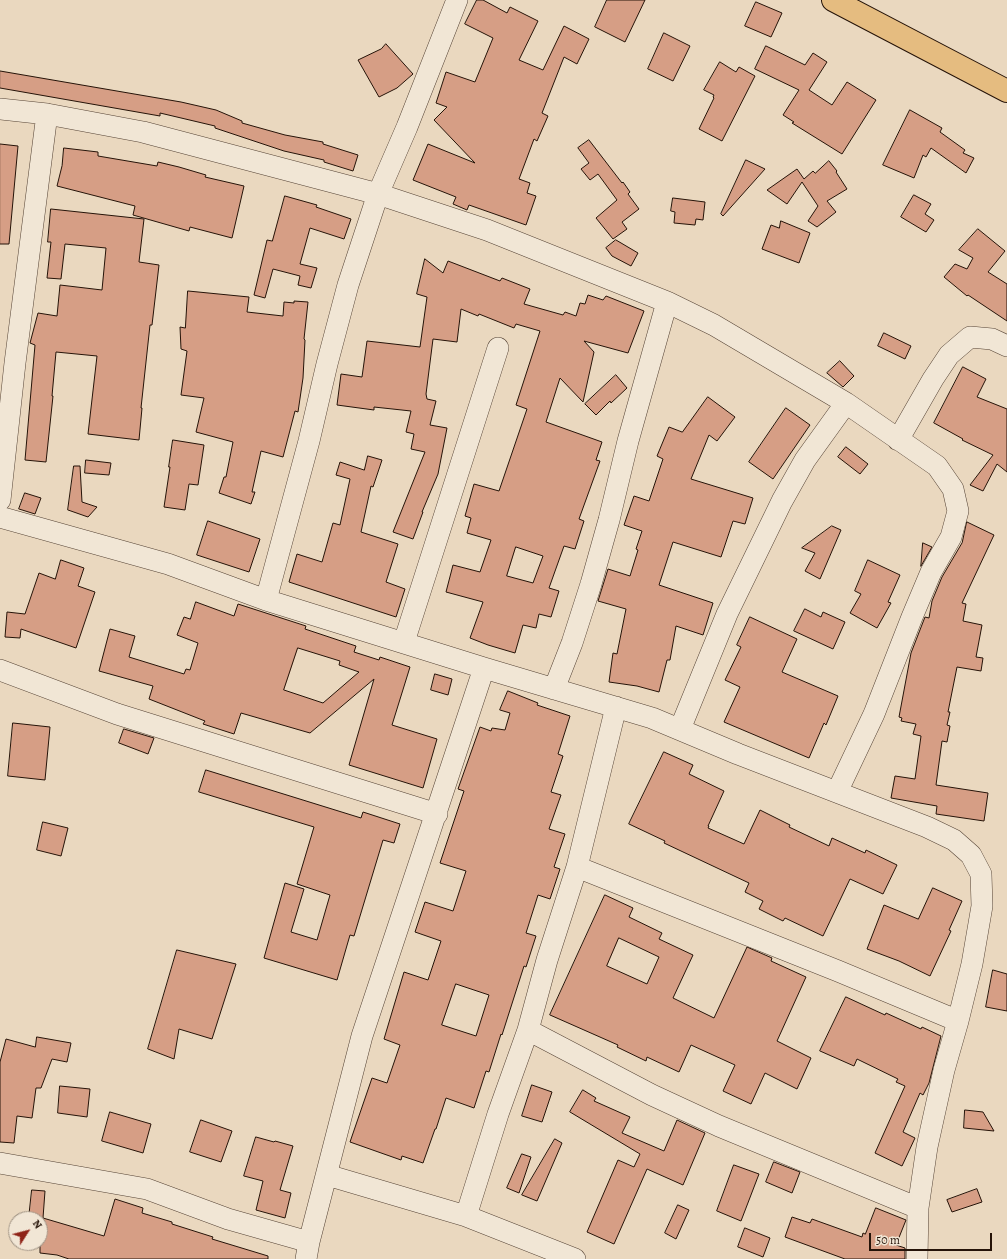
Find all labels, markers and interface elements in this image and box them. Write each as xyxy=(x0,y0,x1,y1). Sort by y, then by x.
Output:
north arrow xyxy=(8,1211,48,1251)
text: N xyxy=(29,1217,46,1232)
scale bar xyxy=(871,1225,994,1251)
text: 50 m xyxy=(876,1232,900,1248)

